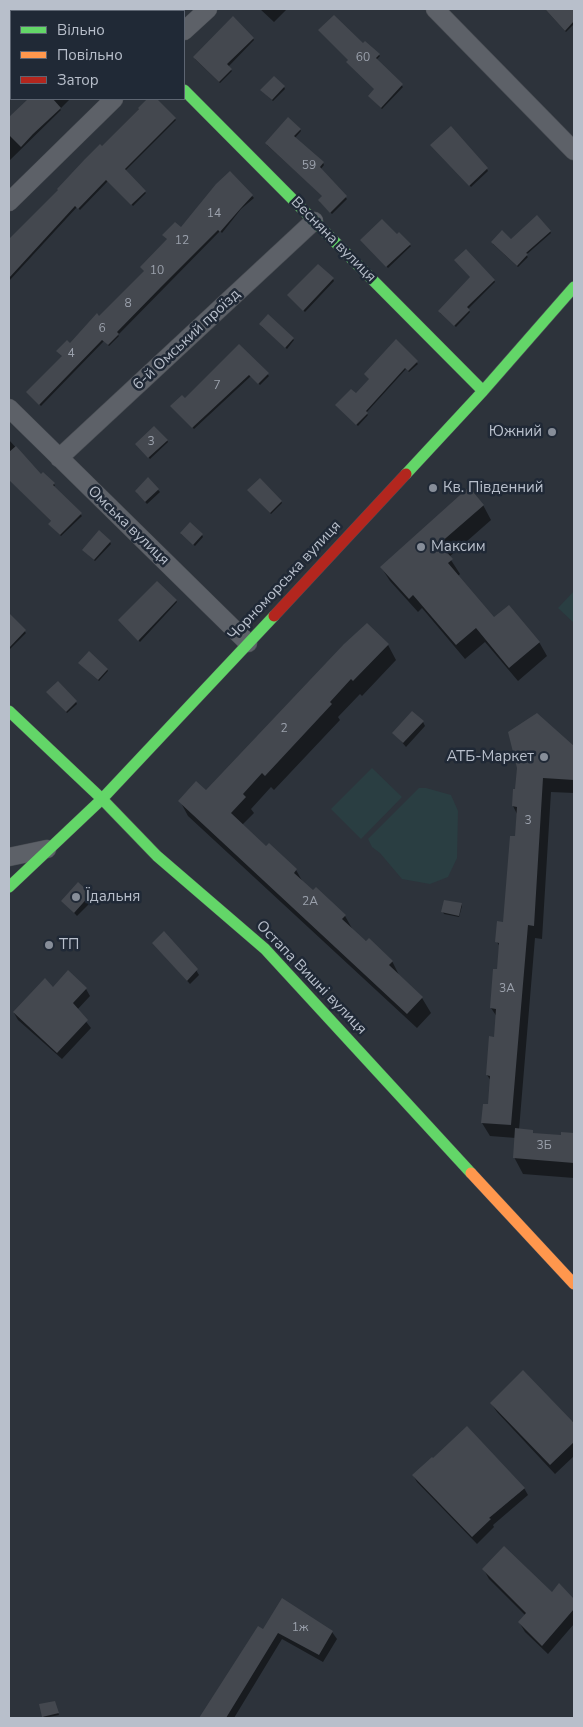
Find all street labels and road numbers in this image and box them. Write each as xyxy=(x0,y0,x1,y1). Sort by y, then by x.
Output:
street label: Весняна вулиця xyxy=(287,194,379,286)
street label: 6-й Омський проїзд xyxy=(130,286,244,394)
street label: Омська вулиця xyxy=(83,483,173,569)
street label: Чорноморська вулиця xyxy=(225,517,345,645)
street label: Остапа Вишні вулиця xyxy=(252,917,370,1039)

